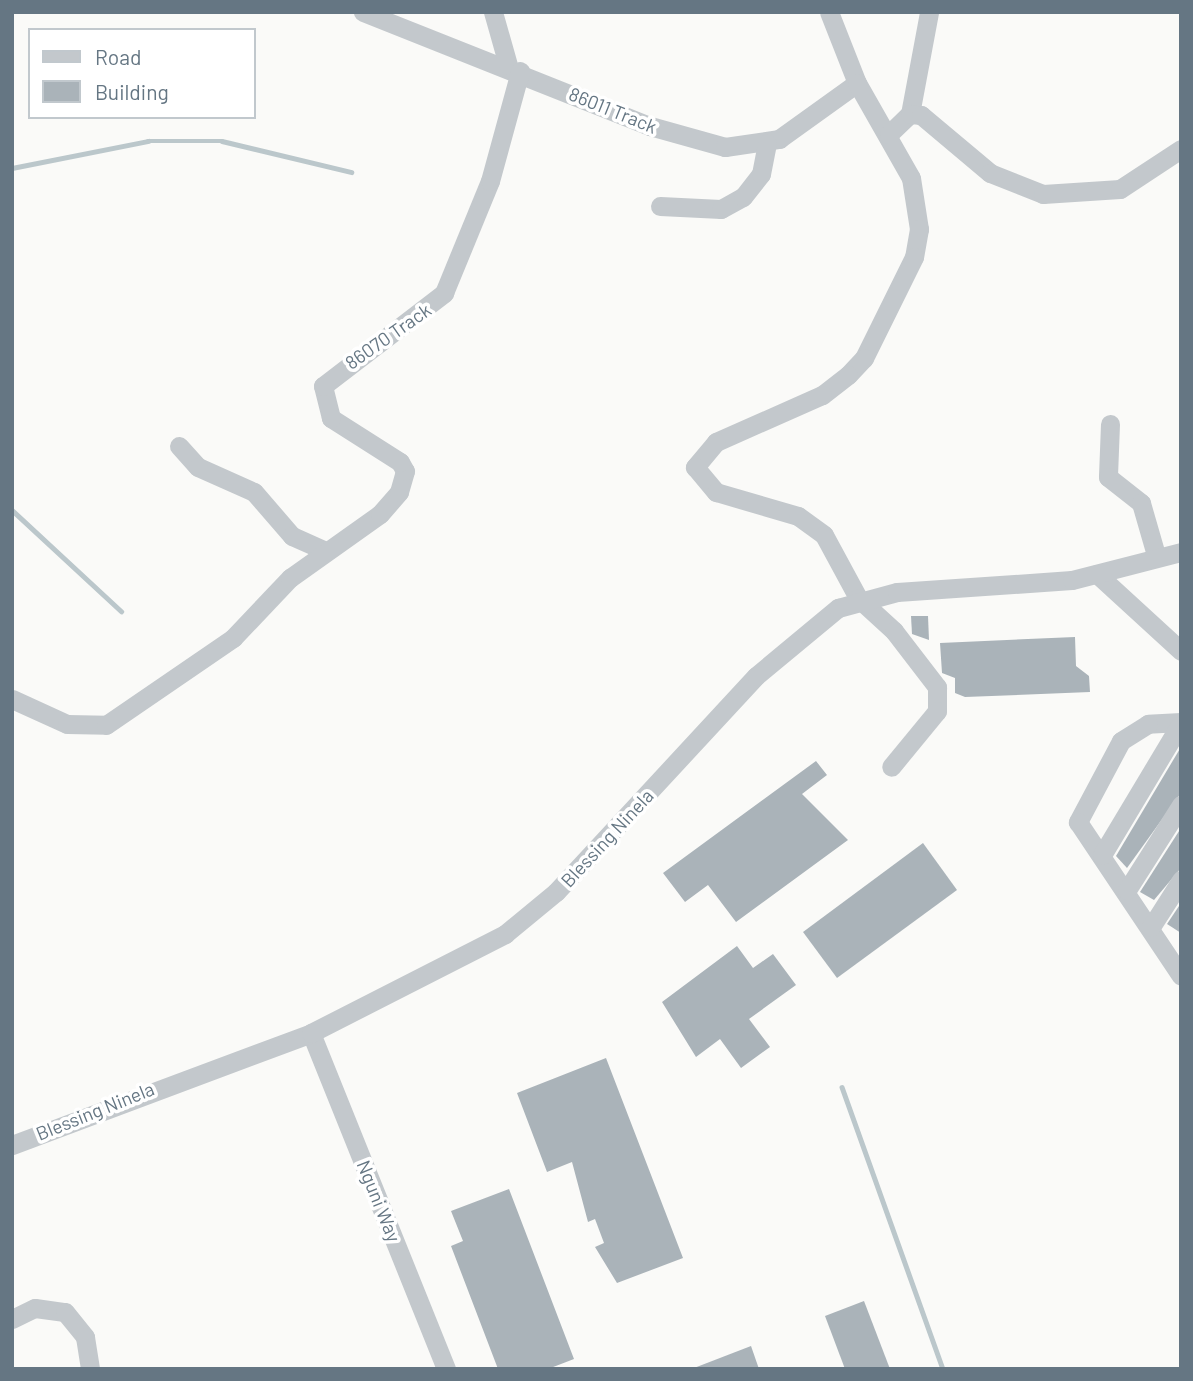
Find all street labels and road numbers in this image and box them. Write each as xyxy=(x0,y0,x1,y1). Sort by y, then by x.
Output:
street label: 86011 Track xyxy=(566,82,660,138)
street label: 86070 Track xyxy=(341,298,435,374)
street label: Blessing Ninela xyxy=(556,784,658,892)
street label: Blessing Ninela xyxy=(33,1077,157,1145)
street label: Nguni Way xyxy=(352,1157,406,1245)

